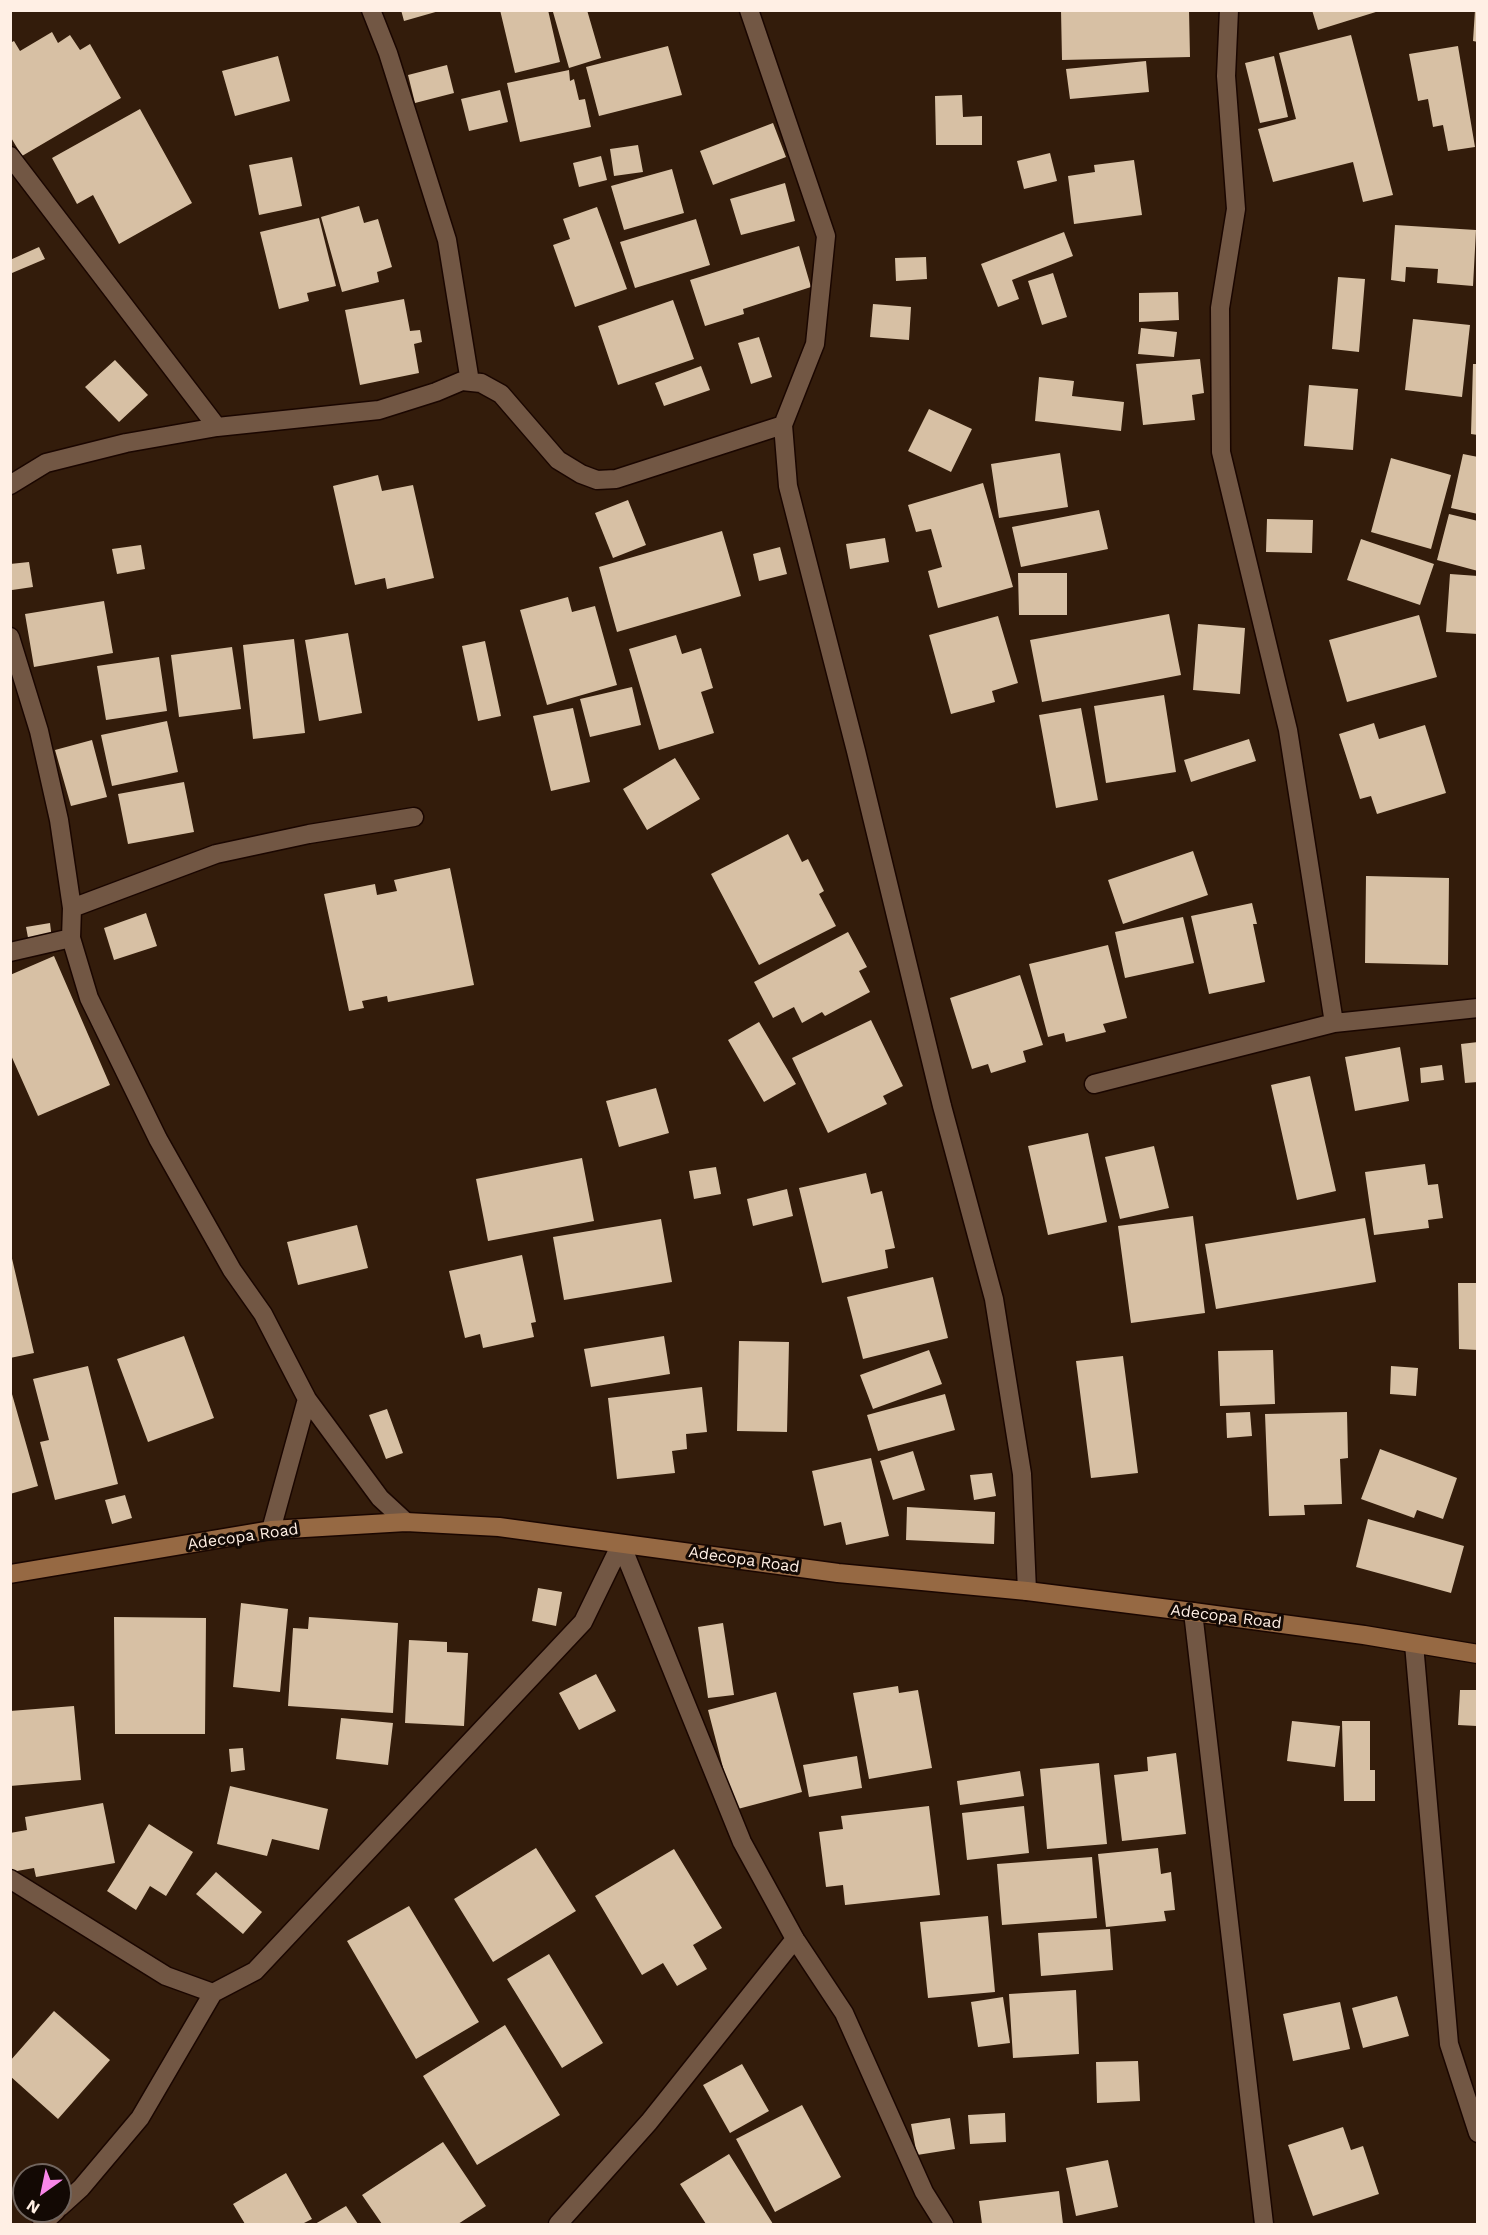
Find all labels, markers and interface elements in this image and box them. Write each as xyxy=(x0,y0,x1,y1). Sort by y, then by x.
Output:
street label: Adecopa Road xyxy=(186,1520,300,1554)
street label: Adecopa Road xyxy=(687,1543,801,1577)
street label: Adecopa Road xyxy=(1169,1601,1283,1633)
north arrow xyxy=(12,2163,72,2223)
text: N xyxy=(23,2196,43,2218)

